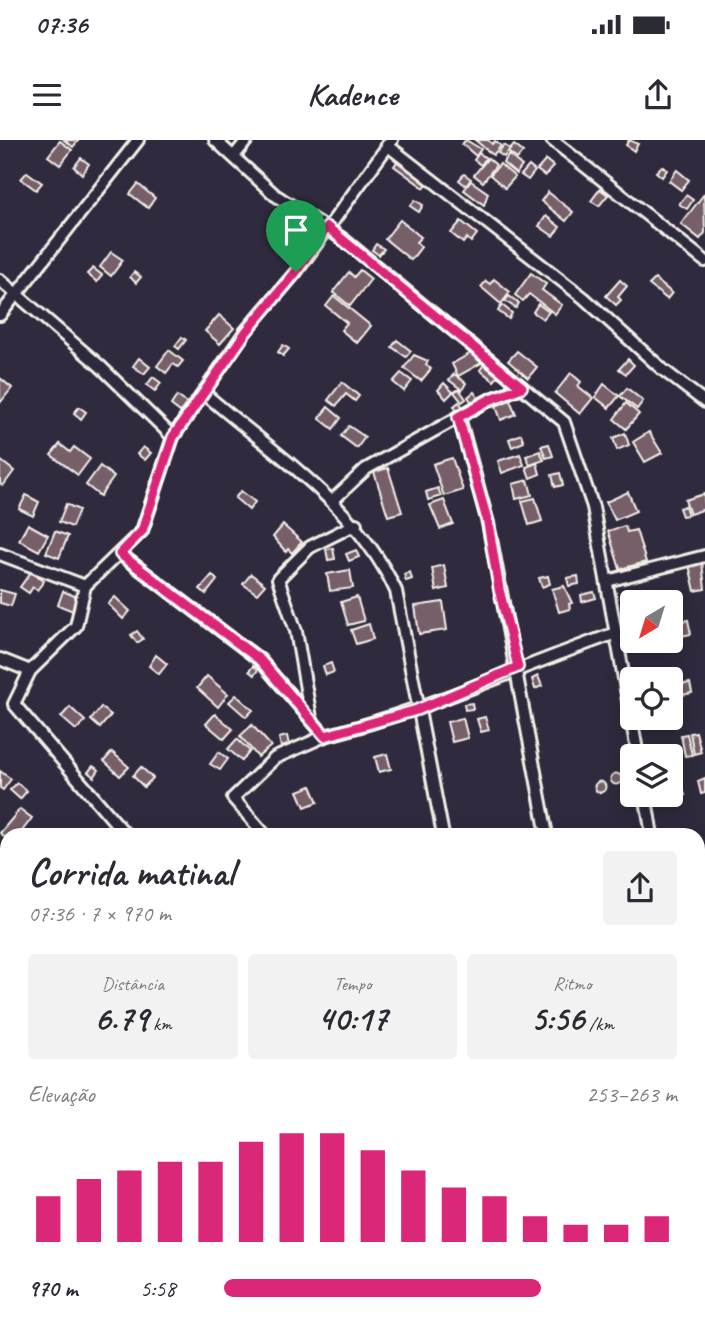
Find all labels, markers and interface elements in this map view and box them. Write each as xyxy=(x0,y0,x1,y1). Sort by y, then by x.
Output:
text: 07:36 xyxy=(35,8,87,41)
text: Kadence xyxy=(307,74,398,115)
icon: menu xyxy=(28,76,66,114)
icon: share xyxy=(639,76,677,114)
pin xyxy=(266,200,326,272)
icon: arrive xyxy=(277,211,315,249)
north arrow xyxy=(620,590,682,653)
map controls xyxy=(620,590,683,807)
button: locate xyxy=(620,667,683,730)
button: layers xyxy=(620,744,683,807)
text: Corrida matinal xyxy=(28,849,234,896)
button: share xyxy=(603,851,677,925)
text: 07:36 · 7 × 970 m xyxy=(28,899,171,928)
text: Distância xyxy=(102,972,164,996)
text: Tempo xyxy=(334,972,371,996)
text: Ritmo xyxy=(553,972,591,996)
text: 6.79 xyxy=(94,996,148,1041)
text: 40:17 xyxy=(318,996,387,1041)
text: 5:56 xyxy=(531,996,584,1041)
text: km xyxy=(148,1012,172,1036)
text: /km xyxy=(584,1012,614,1036)
text: Elevação xyxy=(28,1080,95,1109)
text: 253–263 m xyxy=(586,1080,677,1109)
text: 970 m xyxy=(28,1274,77,1303)
text: 5:58 xyxy=(140,1274,176,1303)

